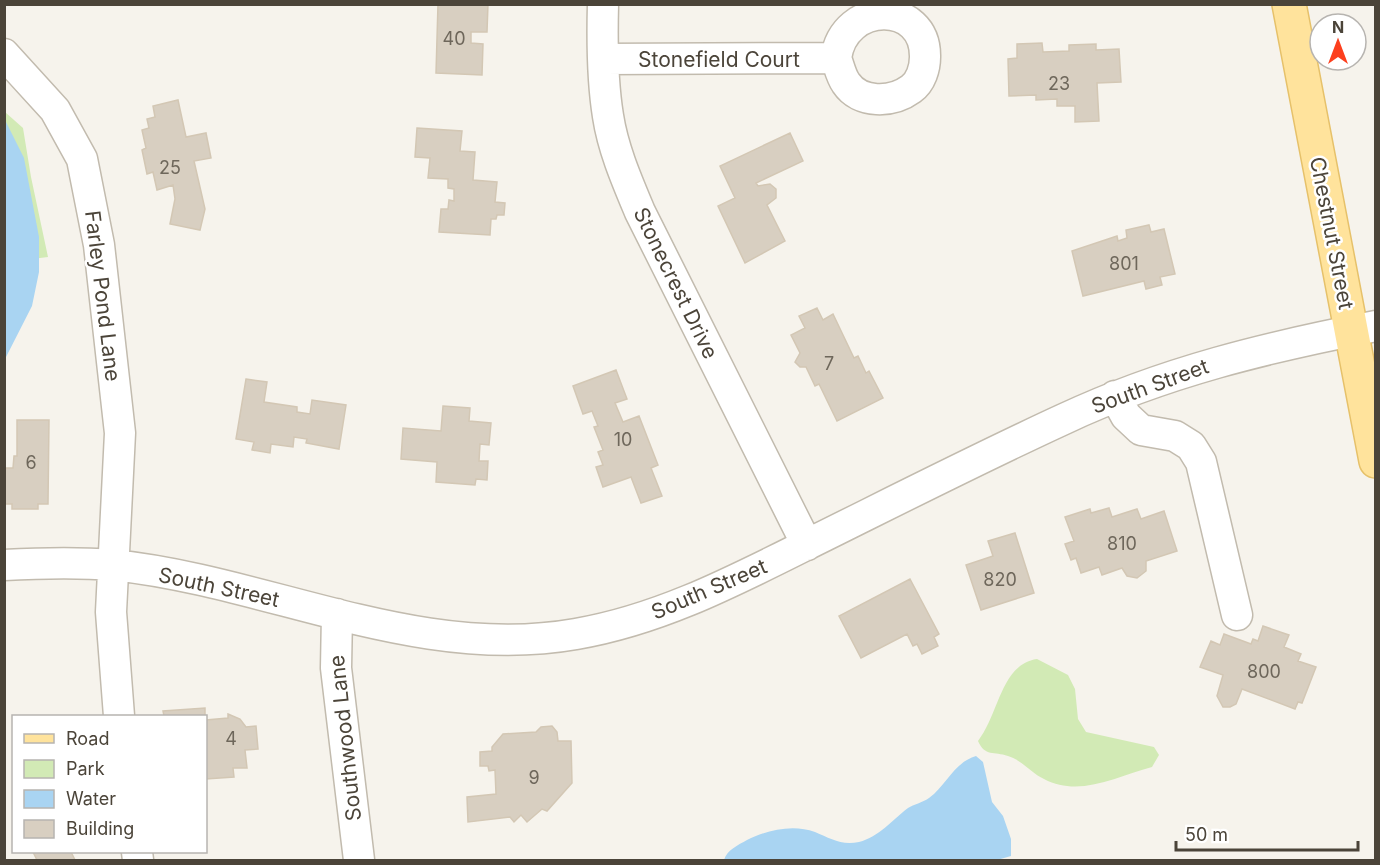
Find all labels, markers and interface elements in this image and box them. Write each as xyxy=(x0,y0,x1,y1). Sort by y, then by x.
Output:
north arrow xyxy=(1308,12,1368,72)
text: N xyxy=(1332,17,1344,37)
house number: 40 xyxy=(443,28,465,49)
street label: Stonefield Court xyxy=(638,47,800,72)
house number: 23 xyxy=(1048,73,1070,94)
street label: Chestnut Street xyxy=(1305,155,1359,311)
house number: 25 xyxy=(159,157,181,178)
street label: Stonecrest Drive xyxy=(629,203,723,363)
street label: Farley Pond Lane xyxy=(80,209,126,383)
house number: 801 xyxy=(1109,253,1139,274)
house number: 7 xyxy=(824,353,834,374)
street label: South Street xyxy=(1088,353,1212,419)
house number: 10 xyxy=(614,429,632,450)
house number: 6 xyxy=(25,452,37,473)
house number: 810 xyxy=(1107,533,1137,554)
street label: South Street xyxy=(648,553,771,625)
street label: South Street xyxy=(156,562,282,612)
house number: 820 xyxy=(983,569,1017,590)
street label: Southwood Lane xyxy=(324,654,366,822)
house number: 800 xyxy=(1247,661,1281,682)
legend xyxy=(12,715,207,853)
text: Road xyxy=(66,728,109,749)
house number: 4 xyxy=(225,728,237,749)
text: Park xyxy=(66,758,105,779)
house number: 9 xyxy=(528,767,540,788)
text: Water xyxy=(66,788,116,809)
scale bar xyxy=(1176,814,1358,852)
text: Building xyxy=(66,818,134,839)
text: 50 m xyxy=(1185,824,1228,845)

